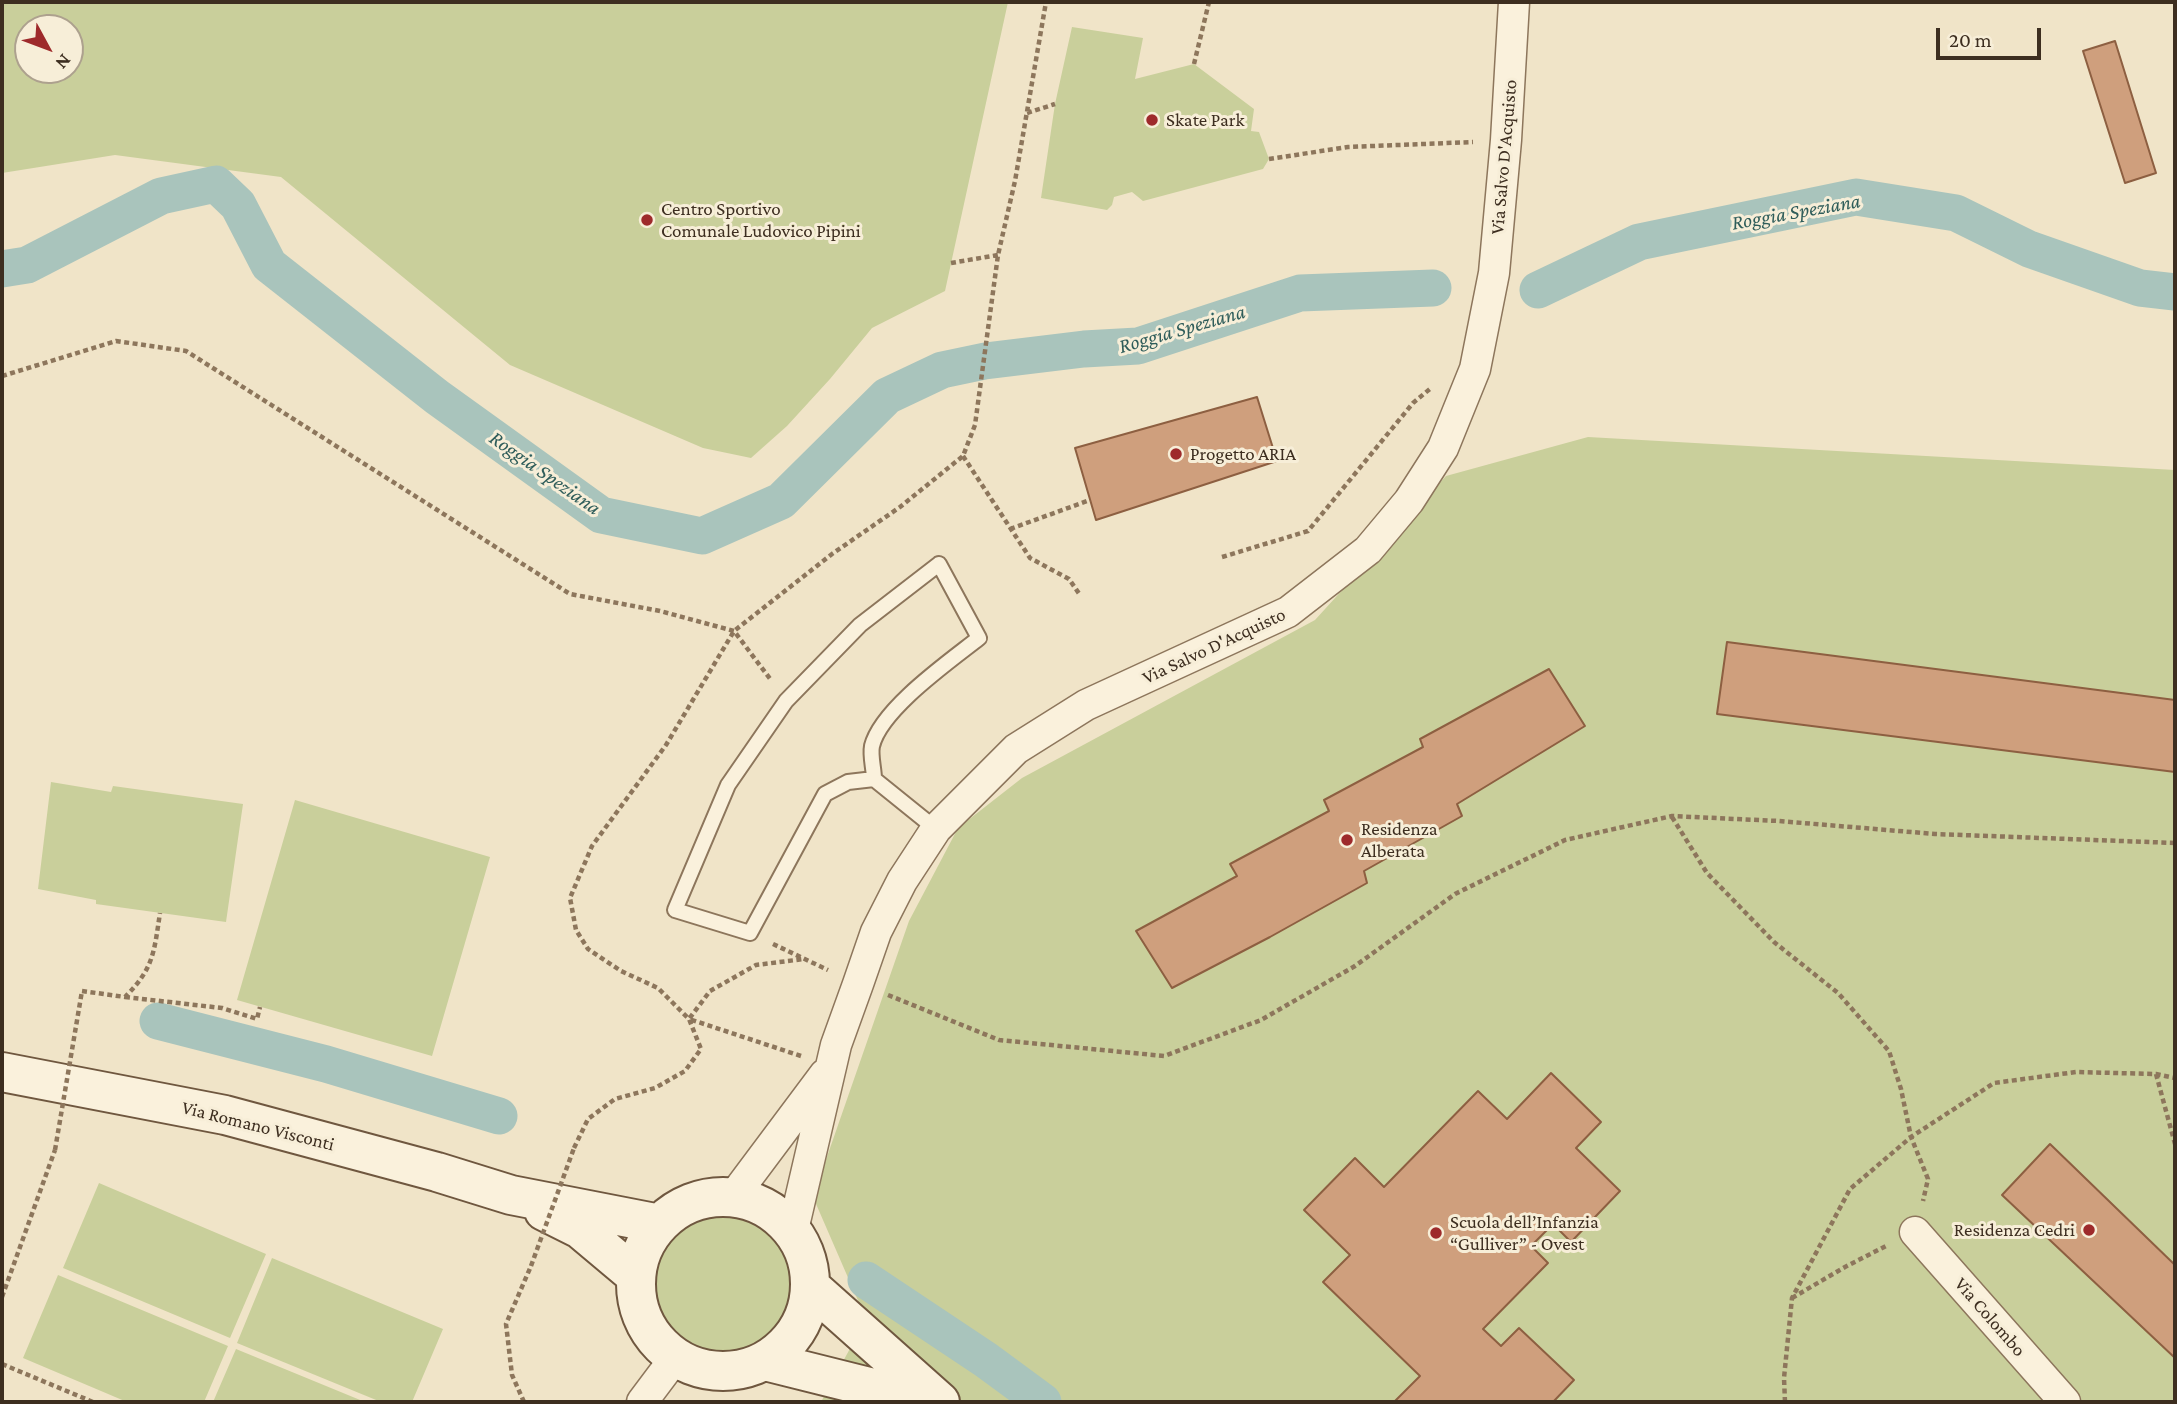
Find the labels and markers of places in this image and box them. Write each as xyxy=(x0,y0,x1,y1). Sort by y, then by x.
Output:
place label: Skate Park xyxy=(1166,109,1244,131)
marker: Skate Park xyxy=(1144,112,1160,128)
place label: Centro Sportivo Comunale Ludovico Pipini xyxy=(661,198,861,242)
marker: Centro Sportivo Comunale Ludovico Pipini xyxy=(639,212,655,228)
place label: Progetto ARIA xyxy=(1190,443,1296,465)
marker: Progetto ARIA xyxy=(1168,446,1184,462)
place label: Residenza Alberata xyxy=(1361,818,1437,862)
marker: Residenza Alberata xyxy=(1339,832,1355,848)
place label: Scuola dell’Infanzia “Gulliver” - Ovest xyxy=(1450,1211,1599,1255)
place label: Residenza Cedri xyxy=(1954,1219,2075,1241)
marker: Residenza Cedri xyxy=(2081,1222,2097,1238)
marker: Scuola dell’Infanzia “Gulliver” - Ovest xyxy=(1428,1225,1444,1241)

